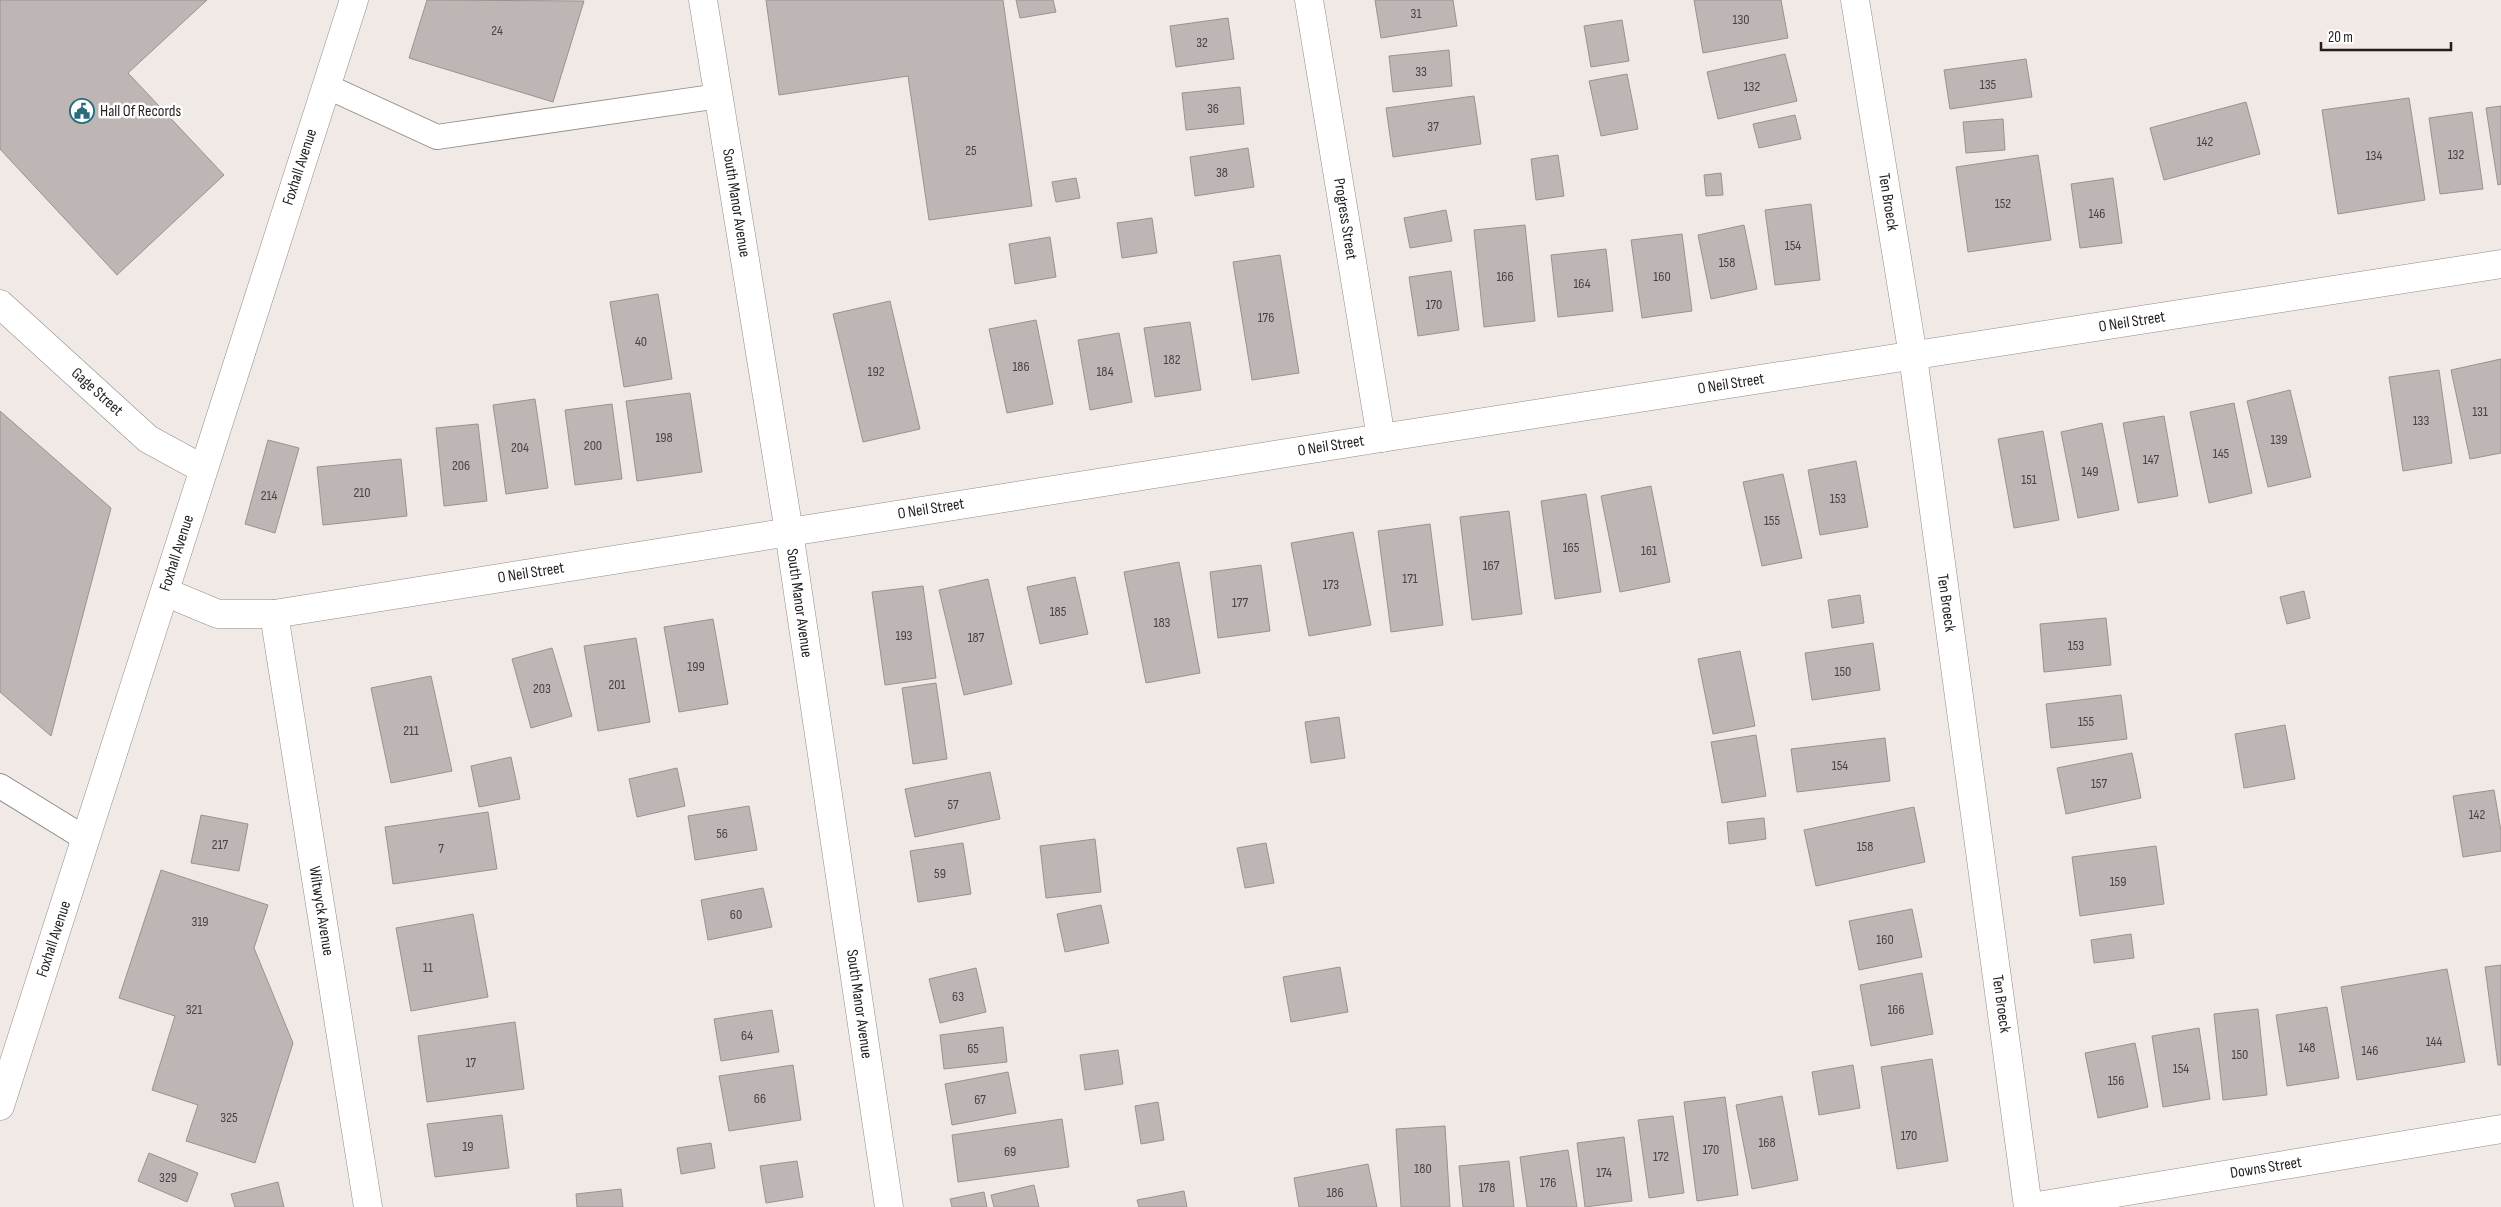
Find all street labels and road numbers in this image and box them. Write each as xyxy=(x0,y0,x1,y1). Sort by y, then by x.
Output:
street label: Foxhall Avenue xyxy=(279,127,321,207)
street label: South Manor Avenue xyxy=(718,147,754,259)
street label: Ten Broeck xyxy=(1874,172,1902,232)
street label: Progress Street xyxy=(1329,177,1361,261)
street label: O Neil Street xyxy=(2097,307,2167,337)
street label: Gage Street xyxy=(67,364,127,420)
street label: O Neil Street xyxy=(1696,369,1766,399)
street label: O Neil Street xyxy=(1296,431,1366,461)
street label: O Neil Street xyxy=(896,494,966,524)
street label: Foxhall Avenue xyxy=(156,513,198,593)
street label: South Manor Avenue xyxy=(782,547,816,659)
street label: O Neil Street xyxy=(496,558,566,588)
street label: Ten Broeck xyxy=(1933,573,1959,633)
street label: Wiltwyck Avenue xyxy=(305,865,337,957)
street label: Foxhall Avenue xyxy=(33,899,75,979)
street label: South Manor Avenue xyxy=(842,948,876,1060)
street label: Ten Broeck xyxy=(1988,974,2014,1034)
street label: Downs Street xyxy=(2229,1153,2303,1183)

